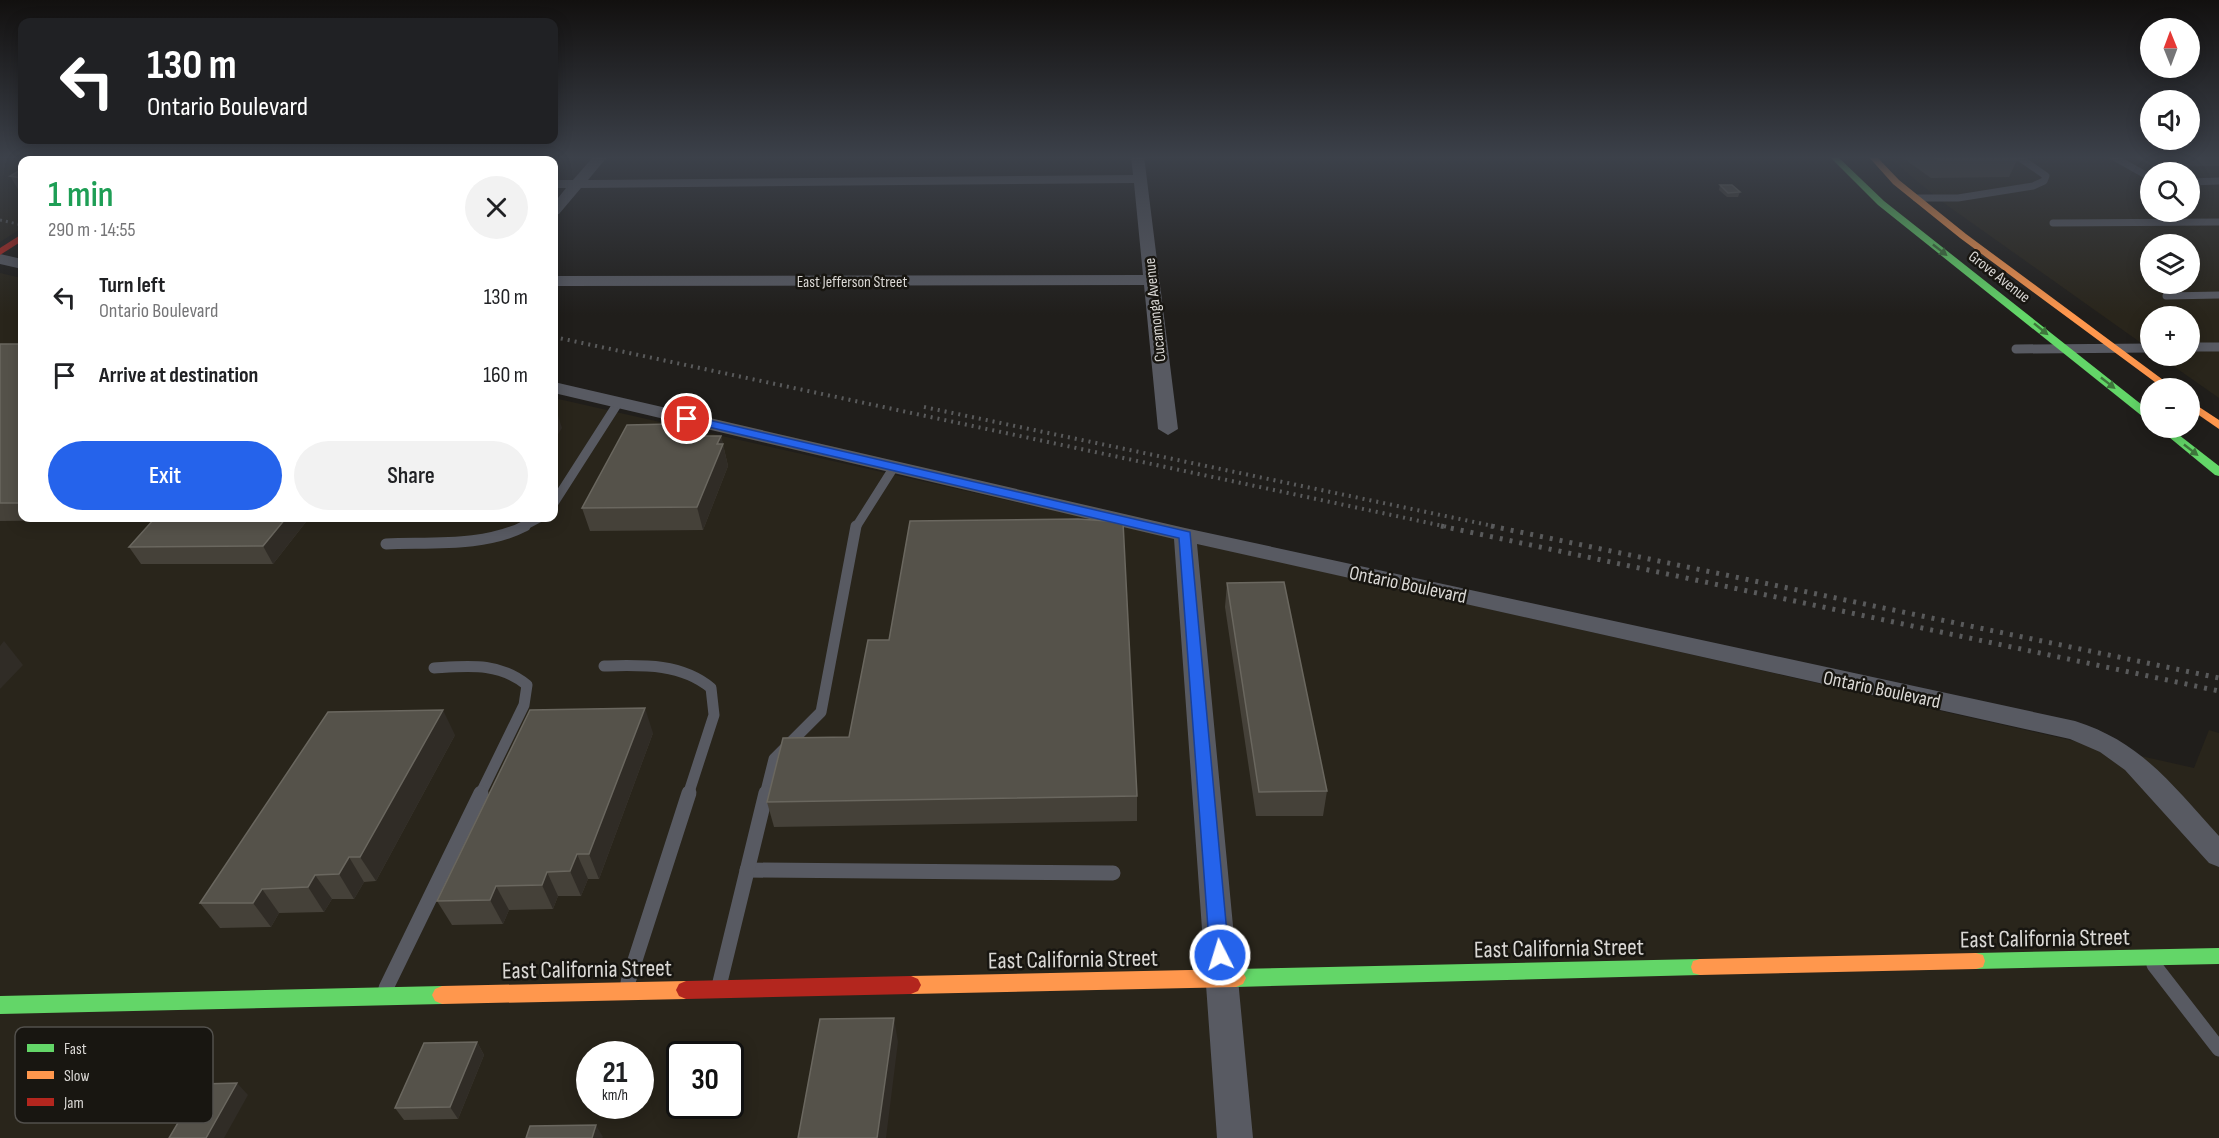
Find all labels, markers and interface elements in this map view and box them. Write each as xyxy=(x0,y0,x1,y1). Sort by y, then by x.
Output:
north arrow xyxy=(2140,18,2200,78)
map controls xyxy=(2140,18,2200,438)
text: 130 m xyxy=(147,40,237,91)
icon: left xyxy=(48,42,126,120)
button: sound xyxy=(2140,90,2200,150)
text: Ontario Boulevard xyxy=(147,91,308,123)
button: search xyxy=(2140,162,2200,222)
text: 1 min xyxy=(48,174,113,217)
button: close xyxy=(465,176,528,239)
text: 290 m · 14:55 xyxy=(48,218,136,242)
button: layers xyxy=(2140,234,2200,294)
one-way arrow xyxy=(1933,243,1948,255)
street label: Grove Avenue xyxy=(1964,247,2034,307)
street label: Cucamonga Avenue xyxy=(1141,257,1170,363)
text: Turn left xyxy=(99,272,165,299)
street label: East Jefferson Street xyxy=(797,273,907,292)
icon: left xyxy=(48,281,81,314)
text: 130 m xyxy=(484,284,528,311)
text: Ontario Boulevard xyxy=(99,299,218,323)
button: + xyxy=(2140,306,2200,366)
one-way arrow xyxy=(2033,322,2048,335)
icon: arrive xyxy=(48,359,81,392)
text: Arrive at destination xyxy=(99,362,258,389)
text: 160 m xyxy=(483,362,528,389)
one-way arrow xyxy=(2100,377,2116,390)
button: − xyxy=(2140,378,2200,438)
pin xyxy=(661,393,712,444)
icon: arrive xyxy=(670,402,703,435)
button: Exit xyxy=(48,441,282,510)
button: Share xyxy=(294,441,528,510)
one-way arrow xyxy=(2183,443,2199,456)
street label: Ontario Boulevard xyxy=(1347,561,1469,609)
street label: Ontario Boulevard xyxy=(1821,666,1943,714)
position arrow xyxy=(1188,923,1252,987)
street label: East California Street xyxy=(1960,923,2130,954)
street label: East California Street xyxy=(1474,933,1644,964)
street label: East California Street xyxy=(988,944,1158,975)
street label: East California Street xyxy=(502,954,672,985)
legend xyxy=(15,1027,213,1123)
text: Fast xyxy=(64,1040,87,1059)
speed limit sign: 30 xyxy=(666,1041,744,1119)
text: 21 xyxy=(603,1055,627,1091)
text: Slow xyxy=(64,1067,89,1086)
text: km/h xyxy=(602,1086,628,1105)
text: Jam xyxy=(63,1094,84,1113)

